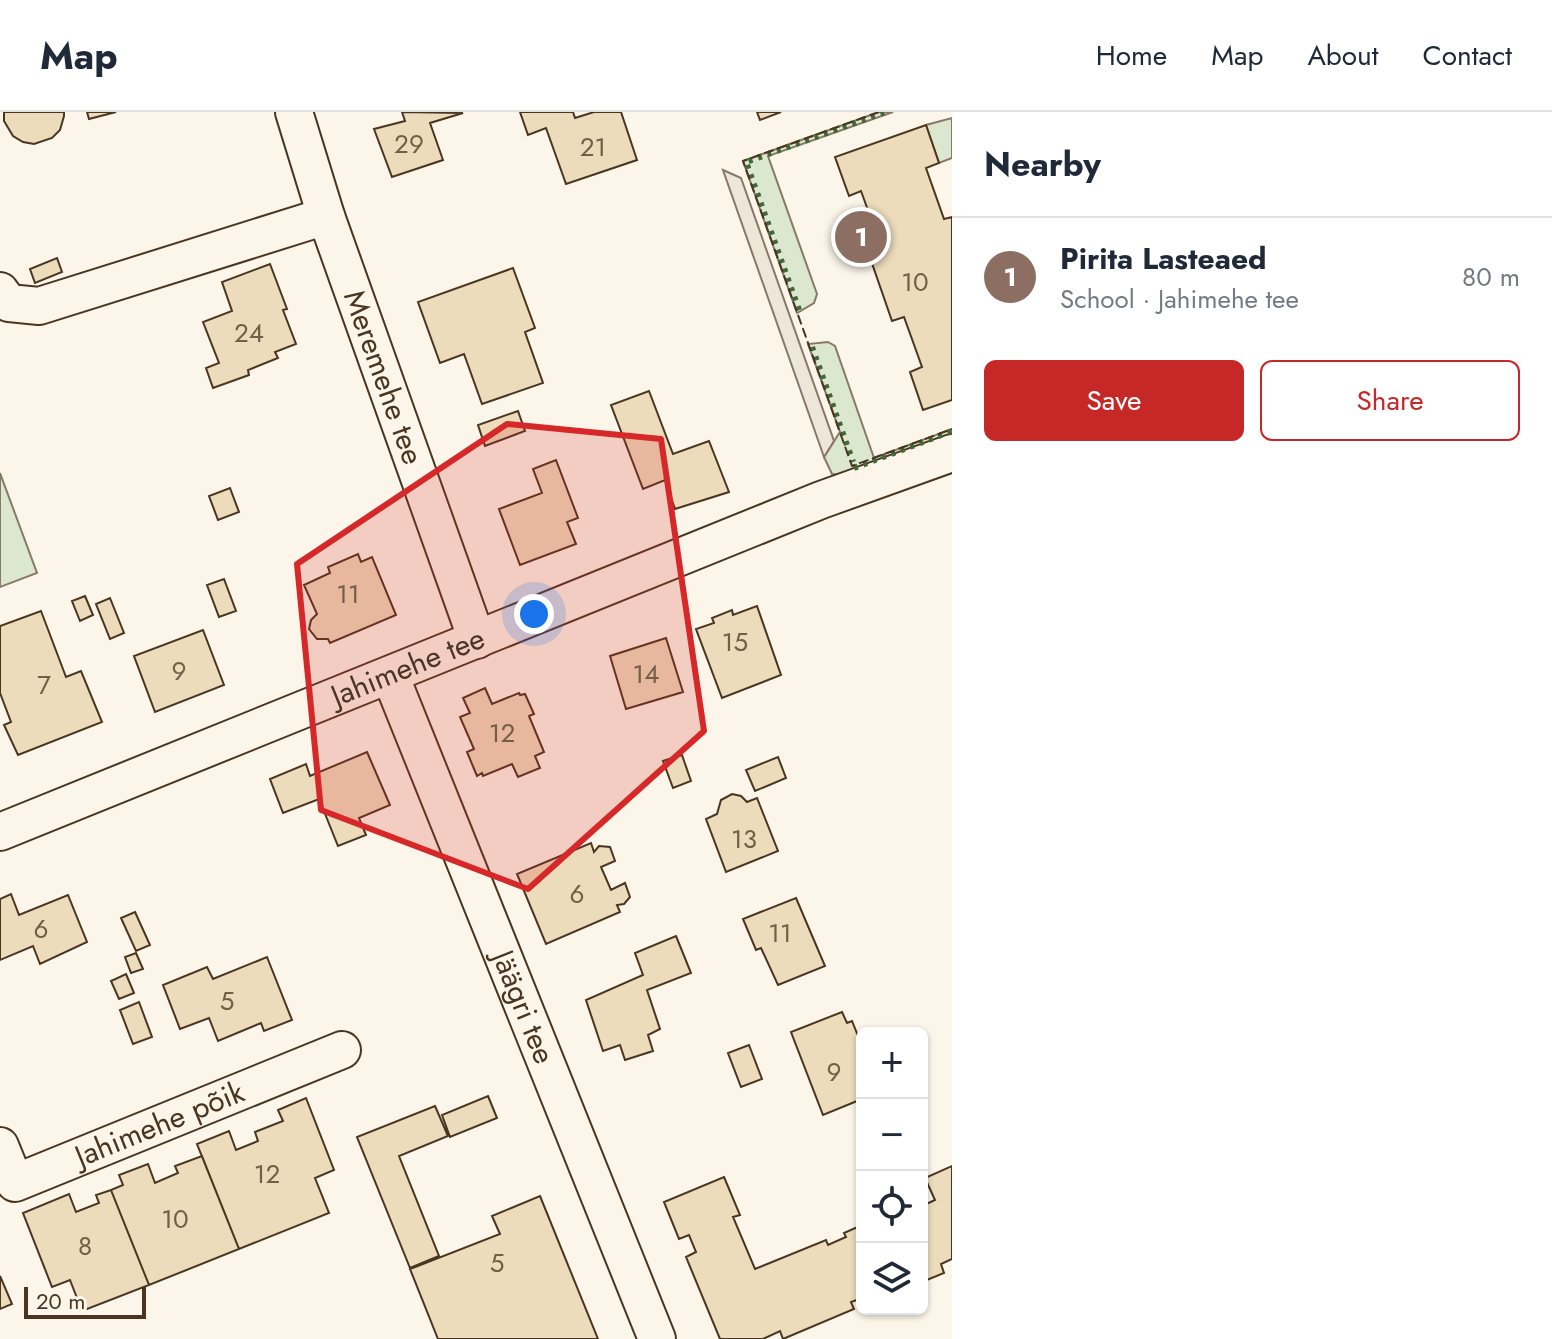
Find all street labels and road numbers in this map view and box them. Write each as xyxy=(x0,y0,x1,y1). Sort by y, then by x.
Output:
street label: Meremehe tee xyxy=(333,284,435,470)
street label: Jahimehe tee xyxy=(321,616,491,718)
street label: Jäägri tee xyxy=(480,940,566,1070)
street label: Jahimehe põik xyxy=(65,1070,251,1179)

